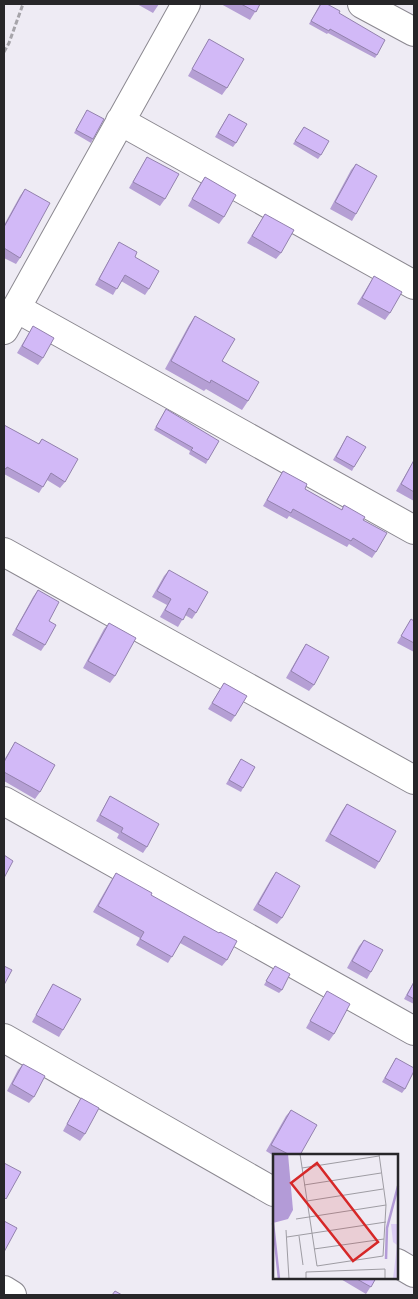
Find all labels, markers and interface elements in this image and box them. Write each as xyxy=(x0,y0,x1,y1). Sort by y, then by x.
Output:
inset map xyxy=(273,1154,398,1279)

